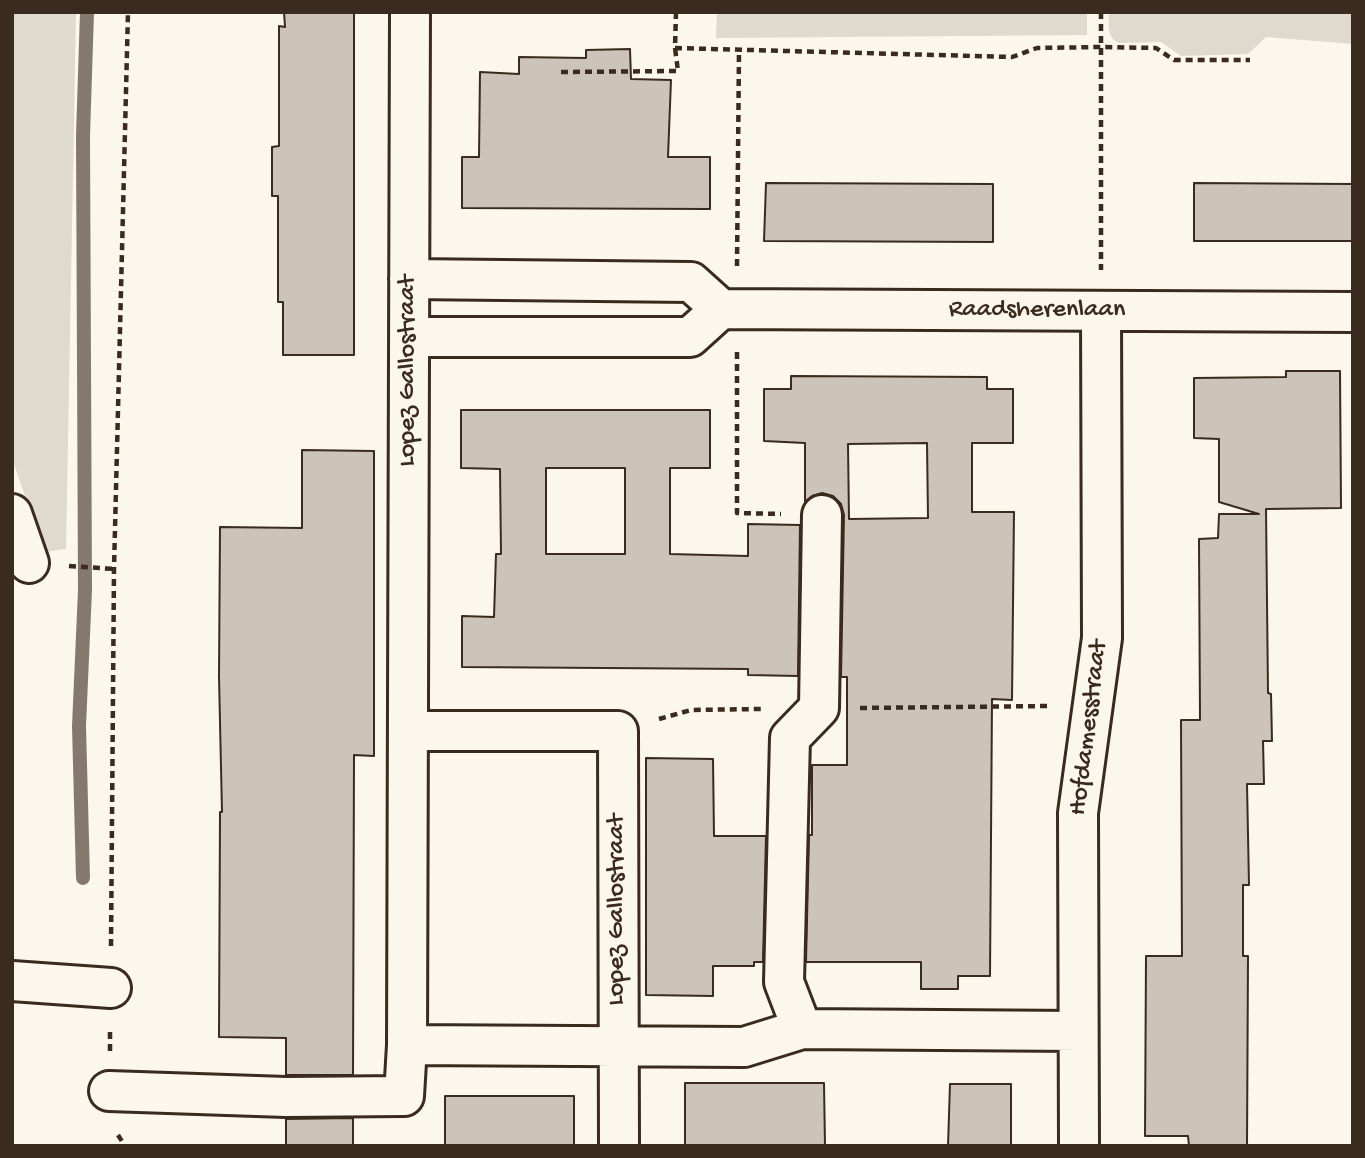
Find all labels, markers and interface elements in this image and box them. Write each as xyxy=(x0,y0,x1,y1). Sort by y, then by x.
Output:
street label: Lopez Gallostraat xyxy=(393,275,425,467)
street label: Raadsherenlaan xyxy=(949,295,1125,327)
street label: Hofdamesstraat xyxy=(1064,639,1116,817)
street label: Lopez Gallostraat xyxy=(602,814,634,1006)

